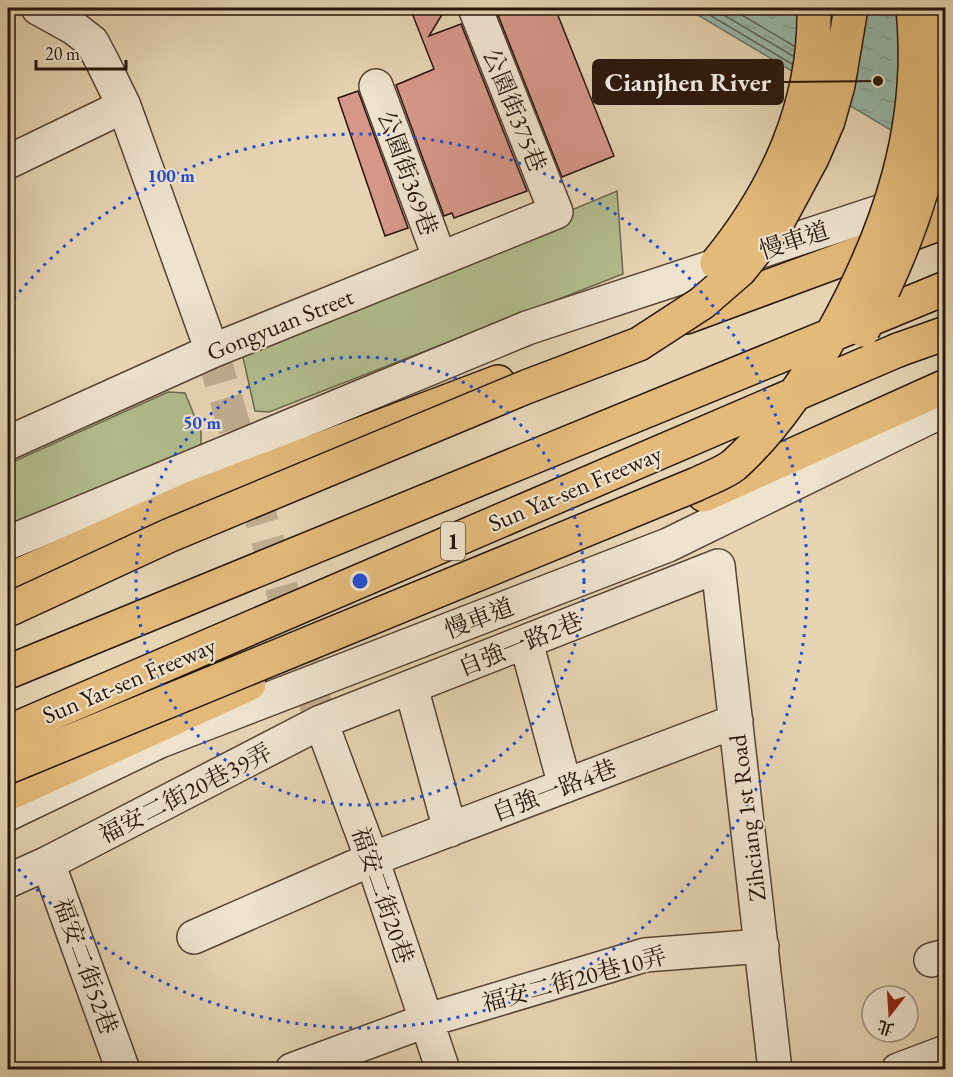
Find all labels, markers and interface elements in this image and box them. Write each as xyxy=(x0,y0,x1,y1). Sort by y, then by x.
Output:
scale bar xyxy=(36,33,126,71)
text: 20 m xyxy=(45,42,80,65)
street label: 公園街375巷 xyxy=(476,44,554,176)
callout: Cianjhen River xyxy=(593,60,783,104)
text: Cianjhen River xyxy=(605,65,771,99)
street label: 公園街369巷 xyxy=(371,106,445,240)
text: 100 m xyxy=(147,164,195,187)
street label: 慢車道 xyxy=(755,214,833,266)
street label: Gongyuan Street xyxy=(202,280,358,367)
text: 50 m xyxy=(183,411,221,434)
street label: Sun Yat-sen Freeway xyxy=(483,437,667,539)
road number: 1 xyxy=(441,522,465,560)
centre of rings xyxy=(350,571,370,591)
street label: 慢車道 xyxy=(440,591,518,645)
street label: 自強一路2巷 xyxy=(453,605,587,683)
street label: Sun Yat-sen Freeway xyxy=(37,629,221,731)
street label: Zihciang 1st Road xyxy=(721,732,773,903)
street label: 福安二街20巷39弄 xyxy=(93,736,277,850)
street label: 自強一路4巷 xyxy=(487,752,621,828)
street label: 福安二街20巷 xyxy=(345,822,421,968)
street label: 福安二街52巷 xyxy=(47,893,125,1039)
street label: 福安二街20巷10弄 xyxy=(478,939,670,1019)
north arrow xyxy=(860,984,920,1044)
text: 北 xyxy=(875,1015,896,1040)

